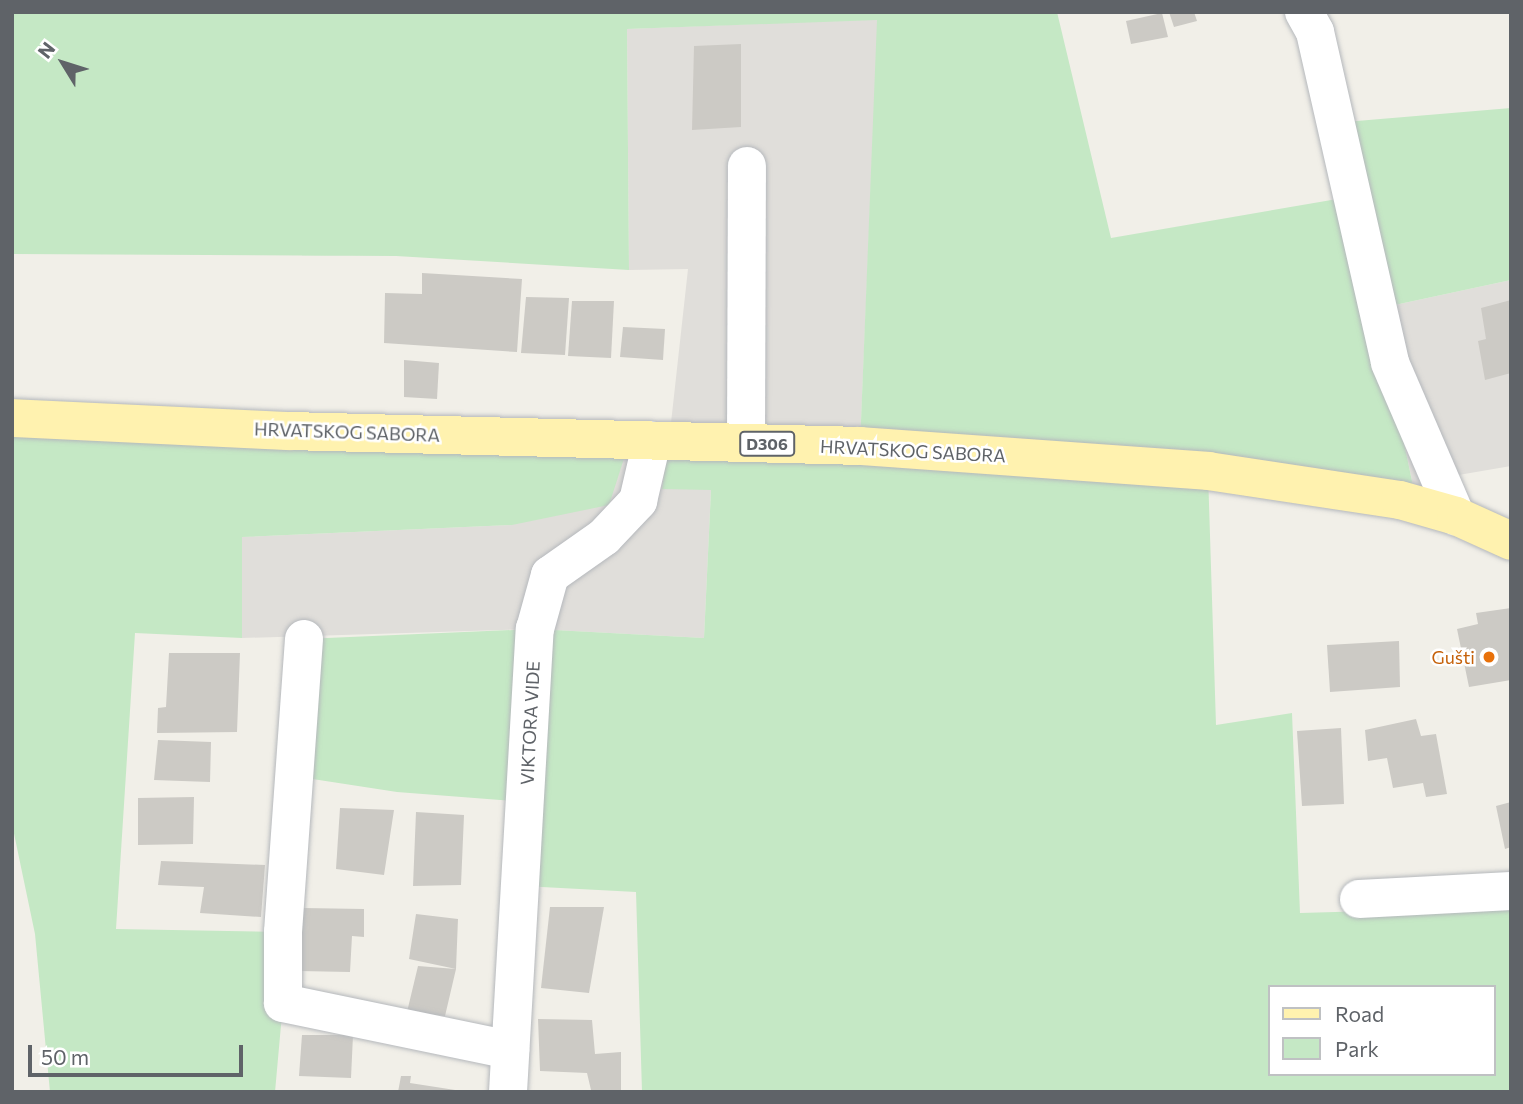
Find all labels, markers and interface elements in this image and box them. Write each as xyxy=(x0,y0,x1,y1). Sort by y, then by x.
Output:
north arrow xyxy=(28,28,98,98)
text: N xyxy=(33,37,60,62)
street label: HRVATSKOG SABORA xyxy=(254,418,440,446)
road number: D306 xyxy=(739,432,795,457)
street label: HRVATSKOG SABORA xyxy=(820,435,1006,467)
place label: Gušti xyxy=(1432,646,1475,668)
marker: Gušti xyxy=(1481,649,1497,665)
street label: VIKTORA VIDE xyxy=(516,660,544,786)
legend xyxy=(1268,985,1495,1076)
text: Road xyxy=(1335,1001,1384,1026)
scale bar xyxy=(32,1030,247,1074)
text: Park xyxy=(1335,1036,1379,1061)
text: 50 m xyxy=(41,1044,89,1069)

